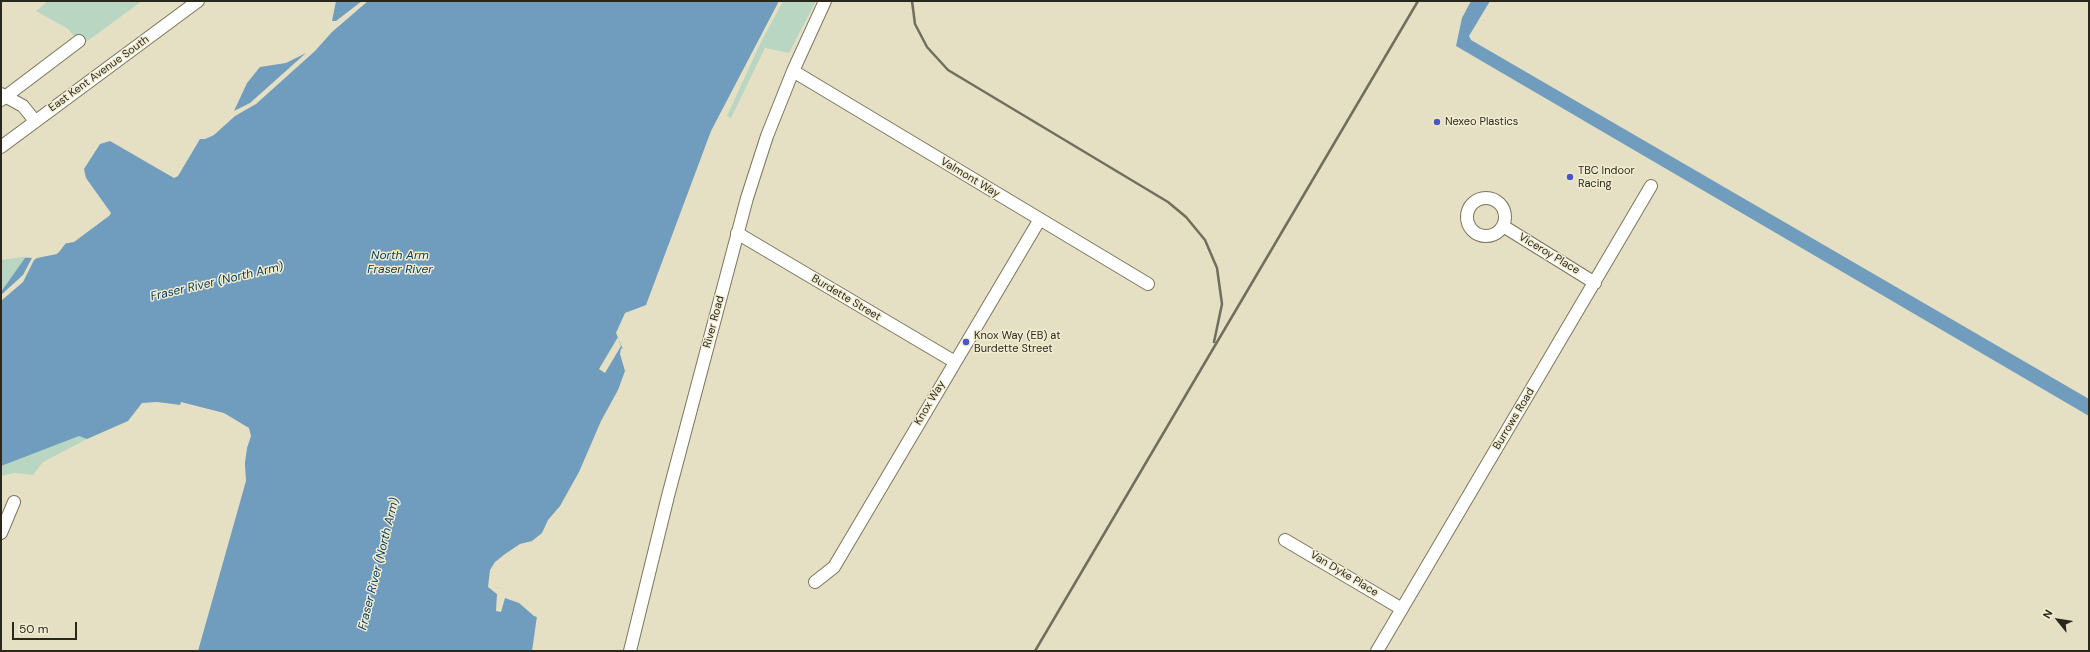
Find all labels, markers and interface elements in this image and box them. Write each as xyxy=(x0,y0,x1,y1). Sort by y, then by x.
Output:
street label: East Kent Avenue South xyxy=(46,33,152,115)
place label: Nexeo Plastics xyxy=(1445,115,1518,129)
marker: Nexeo Plastics xyxy=(1432,117,1442,127)
street label: Valmont Way xyxy=(938,155,1002,201)
place label: TBC Indoor Racing xyxy=(1578,164,1635,190)
marker: TBC Indoor Racing xyxy=(1565,172,1575,182)
street label: Viceroy Place xyxy=(1516,231,1582,277)
water label: North Arm Fraser River xyxy=(367,249,433,277)
water label: Fraser River (North Arm) xyxy=(149,260,285,304)
street label: Burdette Street xyxy=(809,272,883,324)
street label: River Road xyxy=(701,294,727,350)
place label: Knox Way (EB) at Burdette Street xyxy=(974,329,1061,355)
marker: Knox Way (EB) at Burdette Street xyxy=(961,337,971,347)
street label: Knox Way xyxy=(912,378,948,428)
street label: Burrows Road xyxy=(1490,386,1538,452)
water label: Fraser River (North Arm) xyxy=(356,496,402,632)
street label: Van Dyke Place xyxy=(1307,548,1381,600)
north arrow xyxy=(2038,600,2078,640)
text: N xyxy=(2040,607,2056,621)
scale bar xyxy=(14,614,79,640)
text: 50 m xyxy=(19,621,48,637)

